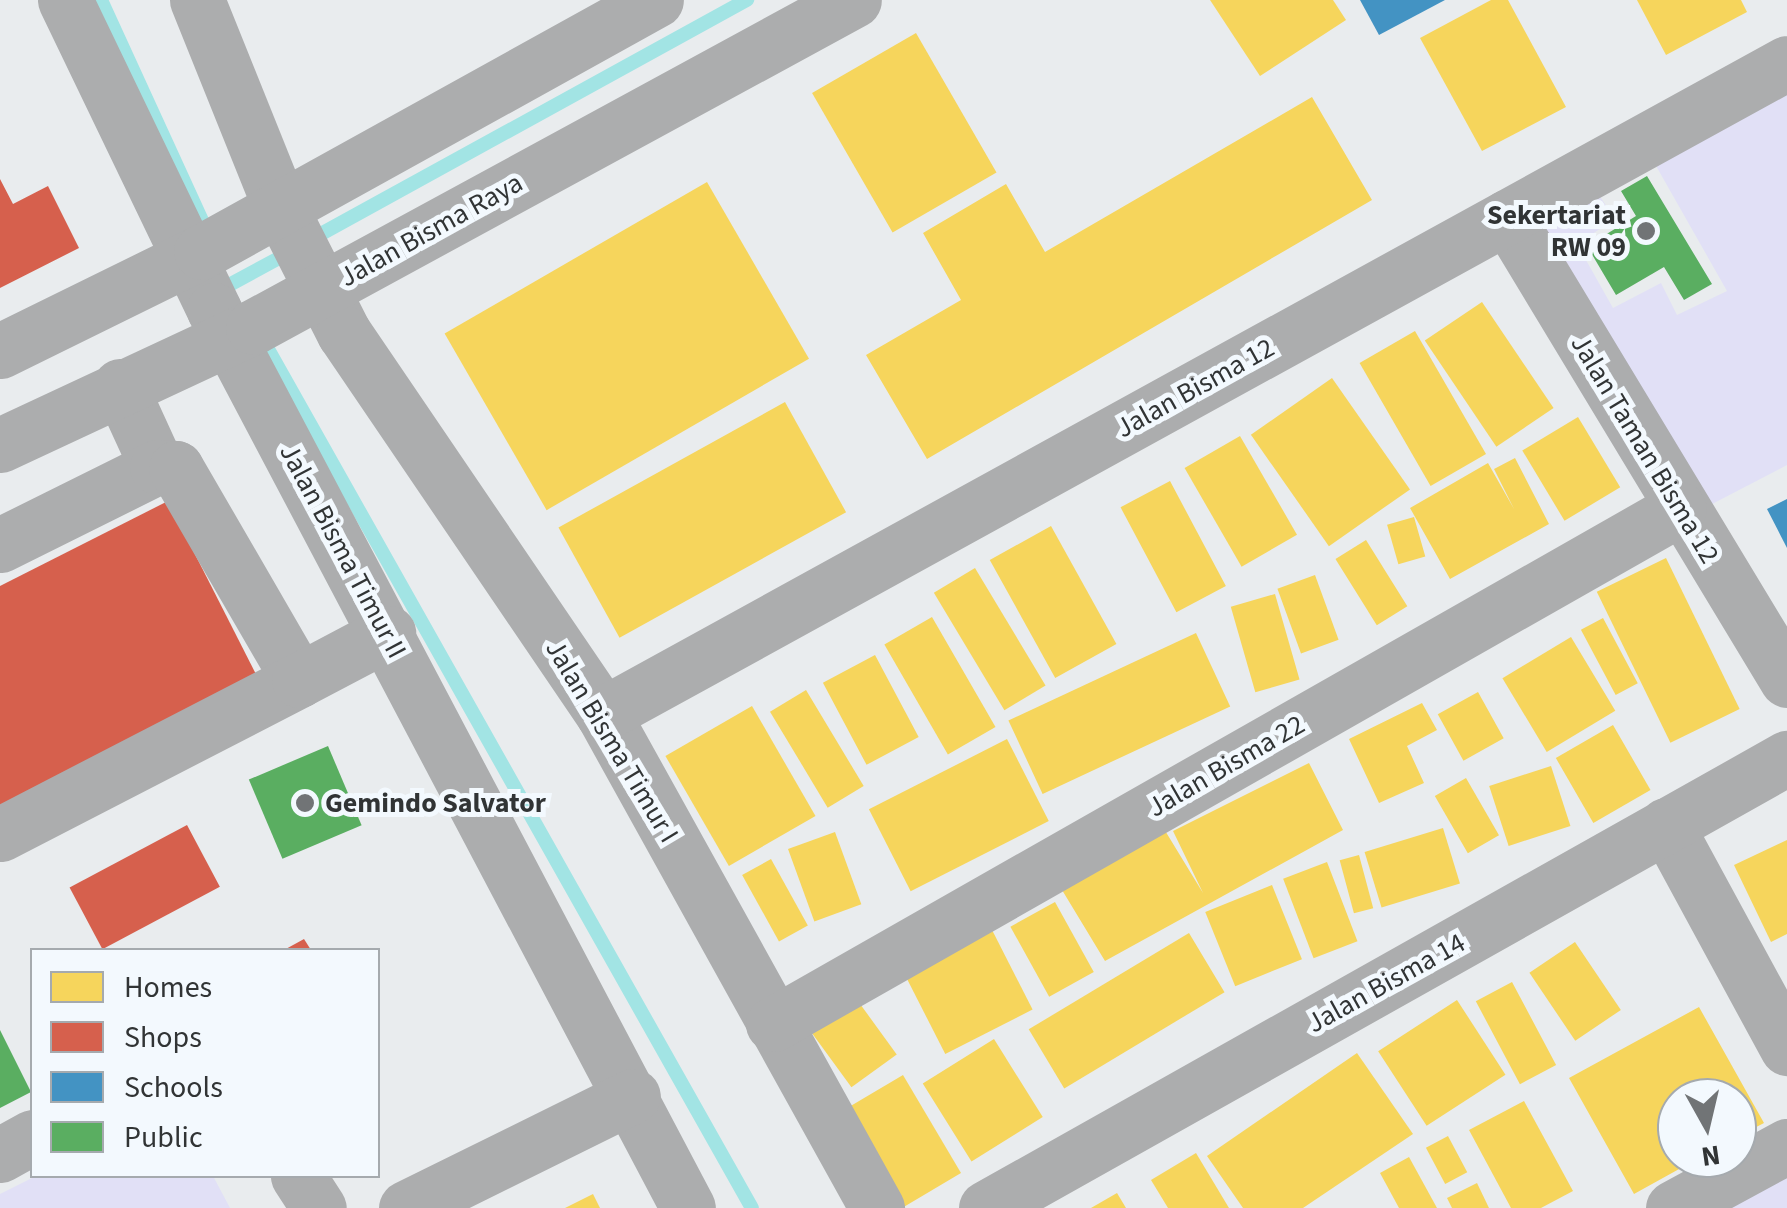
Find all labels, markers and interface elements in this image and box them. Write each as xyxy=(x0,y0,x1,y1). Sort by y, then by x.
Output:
street label: Jalan Bisma Raya xyxy=(334,166,528,294)
place label: Sekertariat RW 09 xyxy=(1487,198,1626,264)
marker: Sekertariat RW 09 xyxy=(1635,220,1657,242)
street label: Jalan Taman Bisma 12 xyxy=(1563,329,1727,569)
street label: Jalan Bisma 12 xyxy=(1110,331,1280,445)
street label: Jalan Bisma Timur II xyxy=(272,438,414,664)
street label: Jalan Bisma Timur I xyxy=(538,633,686,849)
street label: Jalan Bisma 22 xyxy=(1142,708,1310,824)
place label: Gemindo Salvator xyxy=(325,786,546,820)
marker: Gemindo Salvator xyxy=(294,792,316,814)
street label: Jalan Bisma 14 xyxy=(1301,926,1471,1040)
legend xyxy=(30,948,380,1178)
text: Homes xyxy=(124,966,212,1009)
text: Shops xyxy=(124,1016,202,1059)
text: Schools xyxy=(124,1066,223,1109)
north arrow xyxy=(1657,1078,1757,1178)
text: Public xyxy=(124,1116,203,1159)
text: N xyxy=(1699,1135,1723,1177)

